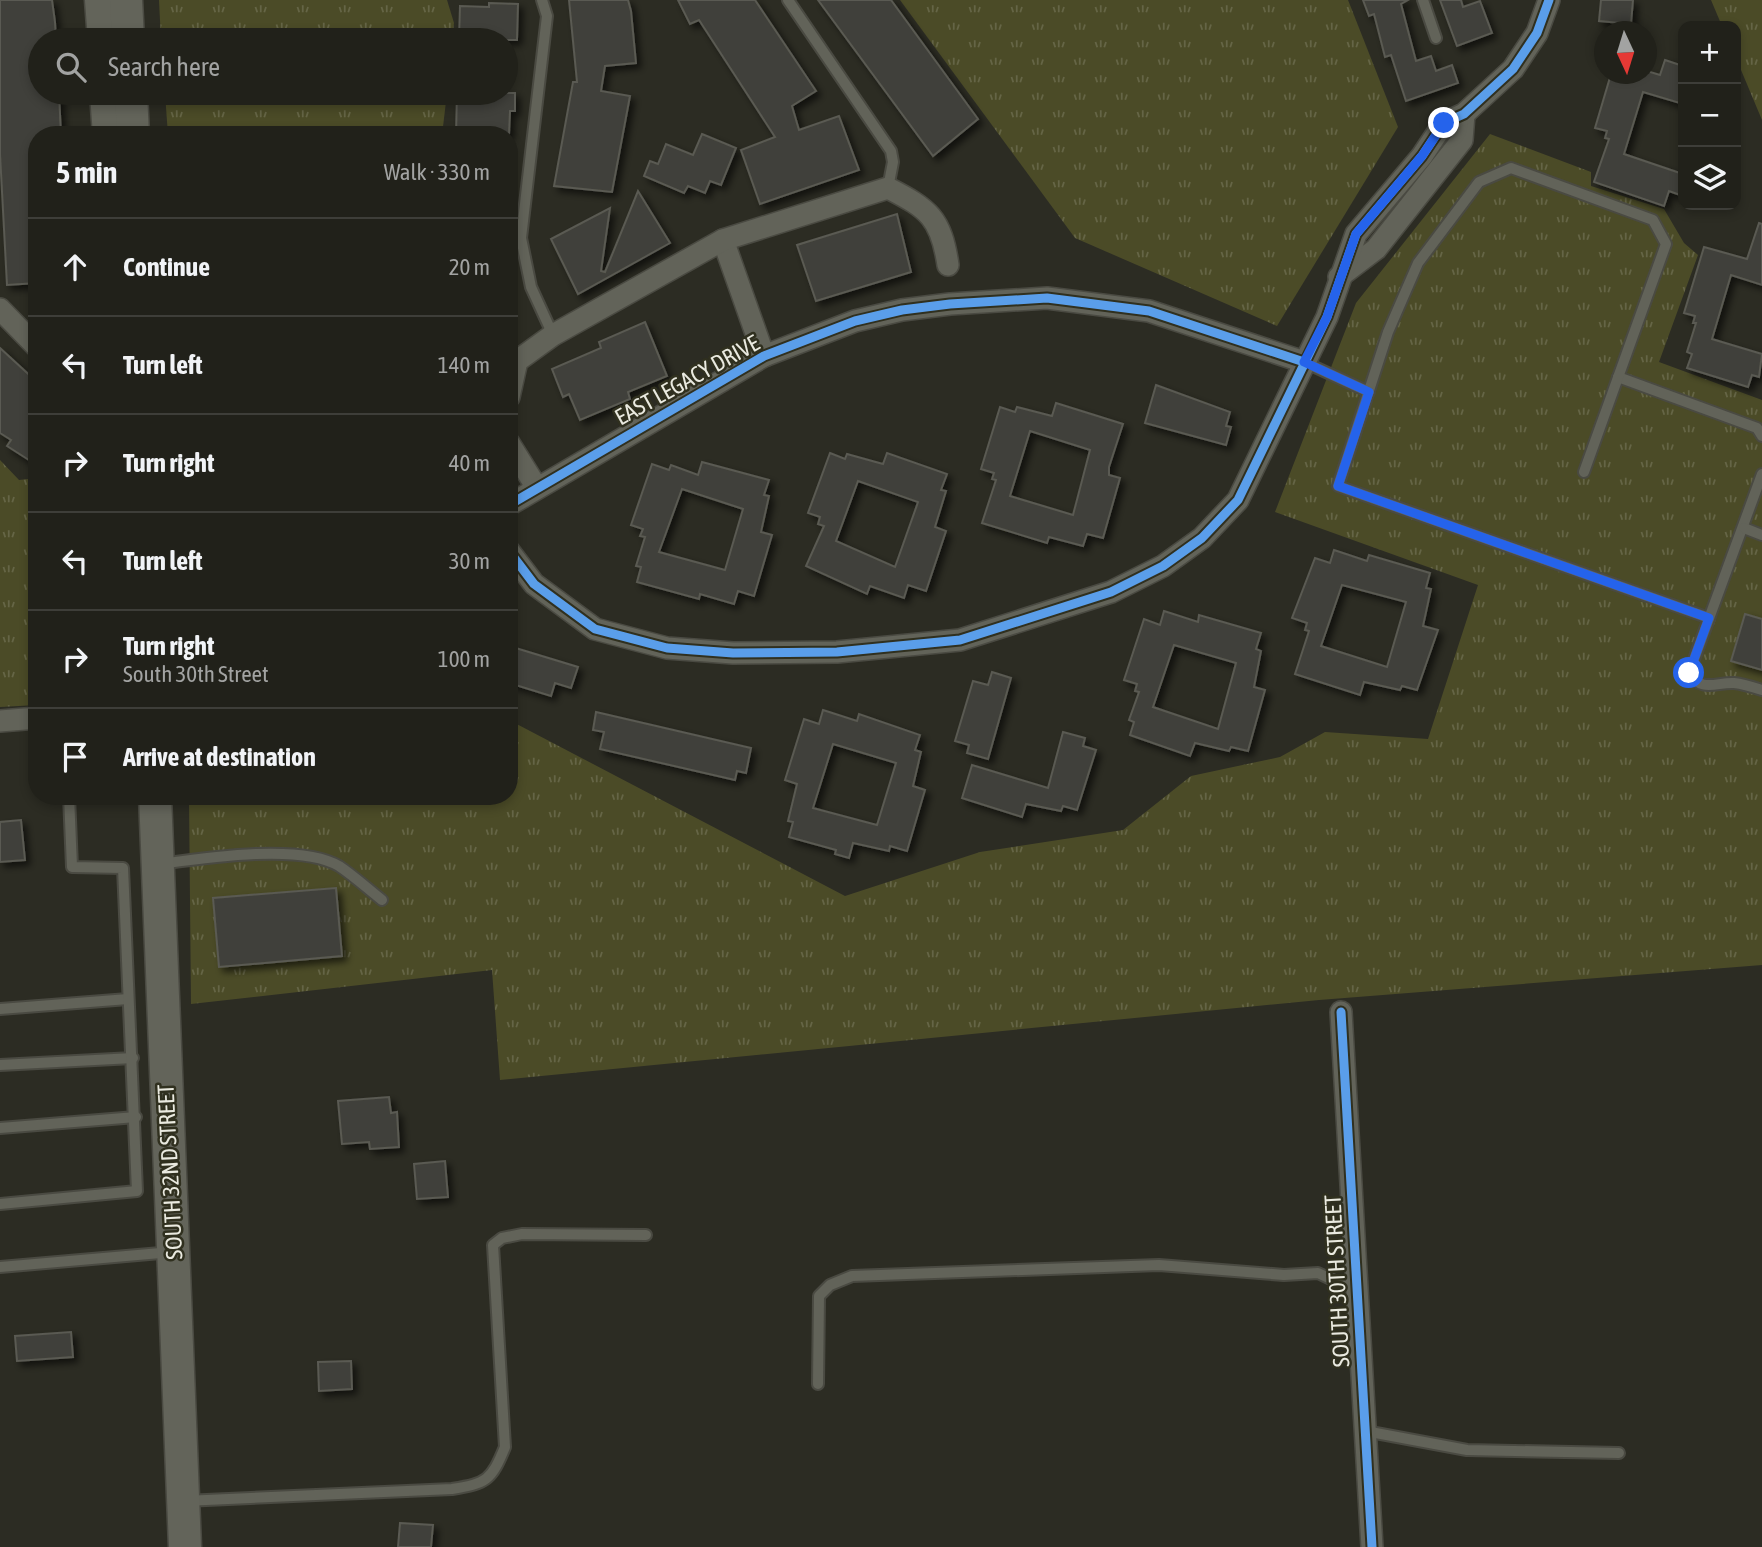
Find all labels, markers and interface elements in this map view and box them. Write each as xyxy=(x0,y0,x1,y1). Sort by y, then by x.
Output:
north arrow xyxy=(1594,21,1657,84)
map controls xyxy=(1678,21,1741,210)
button: + xyxy=(1678,21,1741,84)
search box xyxy=(28,28,518,105)
icon: search xyxy=(52,48,90,86)
text: Search here xyxy=(108,52,220,82)
button: − xyxy=(1678,84,1741,147)
route end xyxy=(1428,107,1459,138)
button: layers xyxy=(1678,147,1741,210)
text: 5 min xyxy=(56,155,117,189)
text: Walk · 330 m xyxy=(384,159,490,185)
icon: ahead xyxy=(56,248,94,286)
text: Continue xyxy=(123,252,210,282)
text: 20 m xyxy=(449,254,490,280)
street label: EAST LEGACY DRIVE xyxy=(610,329,764,430)
icon: left xyxy=(56,346,94,384)
text: Turn left xyxy=(123,350,203,380)
text: 140 m xyxy=(438,352,490,378)
icon: right xyxy=(56,444,94,482)
text: Turn right xyxy=(123,448,214,478)
text: 40 m xyxy=(449,450,490,476)
icon: left xyxy=(56,542,94,580)
text: Turn left xyxy=(123,546,203,576)
text: 30 m xyxy=(449,548,490,574)
text: Turn right xyxy=(123,631,214,661)
icon: right xyxy=(56,640,94,678)
text: 100 m xyxy=(438,646,490,672)
route start xyxy=(1673,657,1704,688)
text: South 30th Street xyxy=(123,661,269,687)
icon: arrive xyxy=(56,738,94,776)
text: Arrive at destination xyxy=(123,742,316,772)
street label: SOUTH 32ND STREET xyxy=(152,1084,188,1260)
street label: SOUTH 30TH STREET xyxy=(1320,1194,1354,1368)

